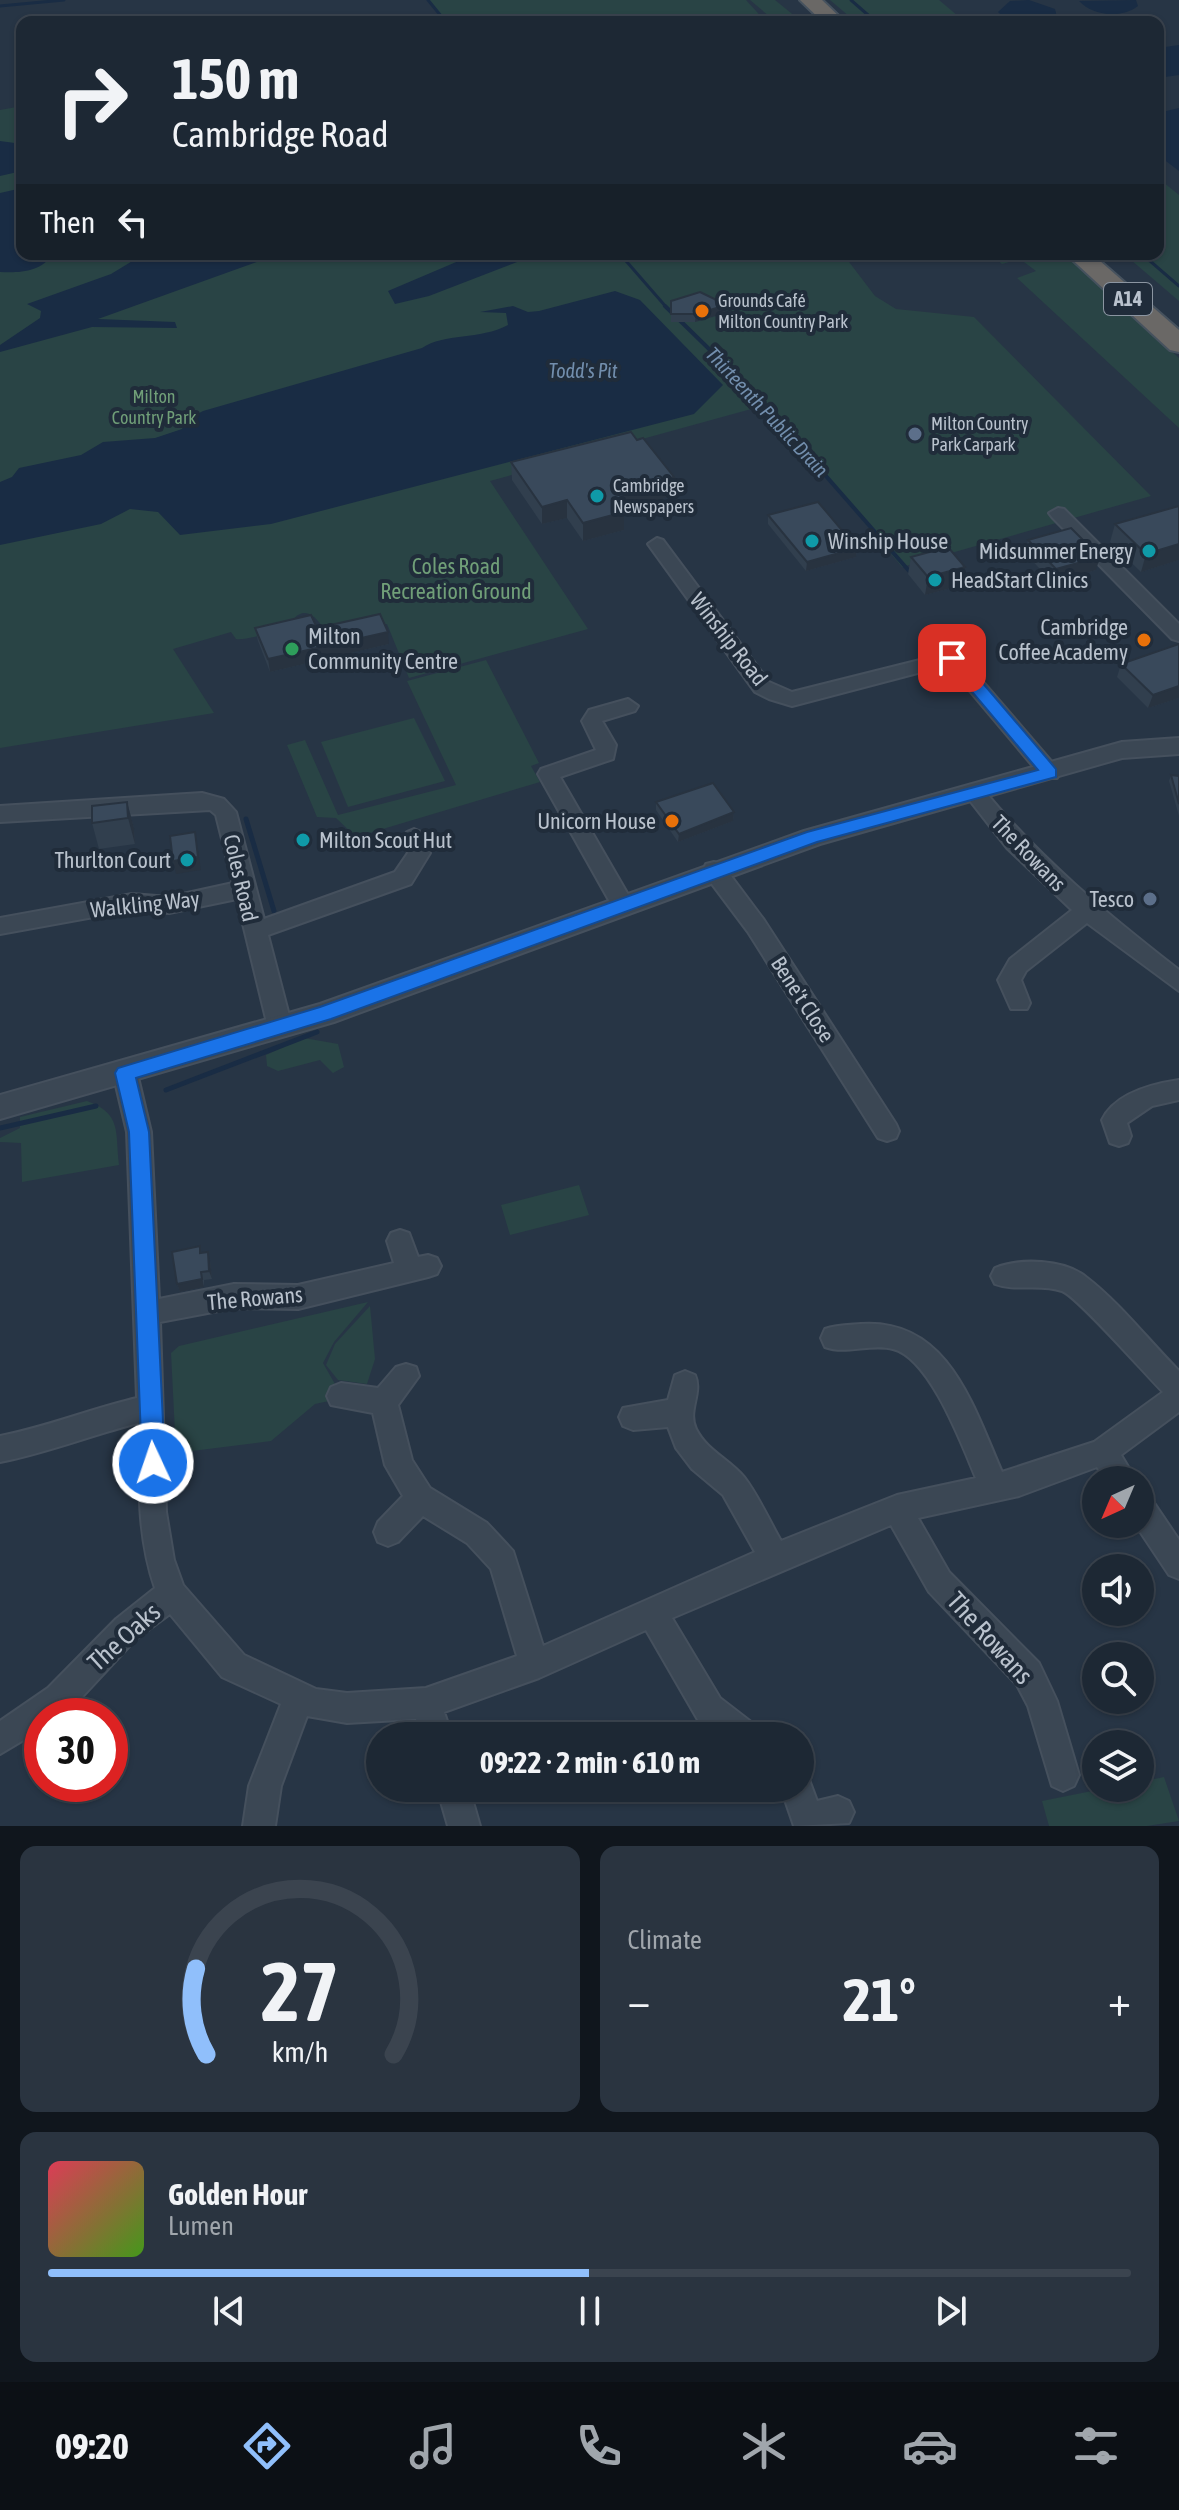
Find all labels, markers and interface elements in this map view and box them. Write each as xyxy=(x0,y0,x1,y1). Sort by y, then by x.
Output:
text: 150 m xyxy=(172,47,299,111)
icon: right xyxy=(40,48,144,152)
text: Cambridge Road xyxy=(172,113,389,155)
icon: left xyxy=(111,200,155,244)
text: Then xyxy=(40,205,95,239)
road number: A14 xyxy=(1104,283,1152,315)
place label: Grounds Café Milton Country Park xyxy=(718,290,848,332)
marker: Grounds Café Milton Country Park xyxy=(693,302,711,320)
water label: Thirteenth Public Drain xyxy=(701,342,833,481)
water label: Todd's Pit xyxy=(549,359,618,382)
park label: Milton Country Park xyxy=(112,386,196,428)
place label: Milton Country Park Carpark xyxy=(931,413,1029,455)
marker: Milton Country Park Carpark xyxy=(906,425,924,443)
place label: Cambridge Newspapers xyxy=(613,475,694,517)
marker: Cambridge Newspapers xyxy=(588,487,606,505)
place label: Winship House xyxy=(828,528,948,554)
marker: Winship House xyxy=(803,532,821,550)
place label: Midsummer Energy xyxy=(979,538,1133,564)
marker: Midsummer Energy xyxy=(1140,542,1158,560)
park label: Coles Road Recreation Ground xyxy=(380,553,532,604)
place label: HeadStart Clinics xyxy=(951,567,1089,593)
marker: HeadStart Clinics xyxy=(926,571,944,589)
street label: Winship Road xyxy=(685,587,773,691)
place label: Cambridge Coffee Academy xyxy=(998,614,1128,665)
place label: Milton Community Centre xyxy=(308,623,458,674)
pin xyxy=(918,624,986,692)
marker: Cambridge Coffee Academy xyxy=(1135,631,1153,649)
icon: arrive xyxy=(930,636,974,680)
marker: Milton Community Centre xyxy=(283,640,301,658)
place label: Unicorn House xyxy=(537,808,656,834)
street label: The Rowans xyxy=(986,810,1072,897)
marker: Unicorn House xyxy=(663,812,681,830)
place label: Milton Scout Hut xyxy=(319,827,452,853)
marker: Milton Scout Hut xyxy=(294,831,312,849)
street label: Coles Road xyxy=(218,832,264,924)
place label: Thurlton Court xyxy=(55,847,171,873)
marker: Thurlton Court xyxy=(178,851,196,869)
street label: Walkling Way xyxy=(89,885,201,923)
place label: Tesco xyxy=(1089,886,1134,912)
marker: Tesco xyxy=(1141,890,1159,908)
street label: Bene't Close xyxy=(766,951,840,1047)
street label: The Rowans xyxy=(206,1281,304,1315)
position arrow xyxy=(111,1421,195,1505)
north arrow xyxy=(1082,1466,1154,1538)
map controls xyxy=(1082,1466,1154,1802)
button: sound xyxy=(1082,1554,1154,1626)
street label: The Rowans xyxy=(941,1586,1039,1690)
street label: The Oaks xyxy=(82,1597,166,1677)
button: search xyxy=(1082,1642,1154,1714)
speed limit sign: 30 xyxy=(24,1698,128,1802)
button: layers xyxy=(1082,1730,1154,1802)
text: 09:22 · 2 min · 610 m xyxy=(480,1745,700,1779)
text: Climate xyxy=(628,1925,702,1955)
text: 27 xyxy=(261,1943,339,2039)
text: 21° xyxy=(843,1965,916,2034)
text: − xyxy=(628,1975,650,2025)
text: + xyxy=(1108,1975,1131,2025)
text: km/h xyxy=(271,2035,328,2068)
text: Golden Hour xyxy=(168,2177,307,2211)
text: Lumen xyxy=(168,2211,234,2241)
icon: previous xyxy=(207,2289,251,2333)
icon: pause xyxy=(568,2289,612,2333)
icon: next xyxy=(929,2289,973,2333)
icon: directions xyxy=(239,2418,295,2474)
icon: music xyxy=(405,2418,461,2474)
icon: phone xyxy=(571,2418,627,2474)
icon: climate xyxy=(736,2418,792,2474)
icon: car xyxy=(902,2418,958,2474)
icon: filters xyxy=(1068,2418,1124,2474)
text: 09:20 xyxy=(55,2425,129,2467)

